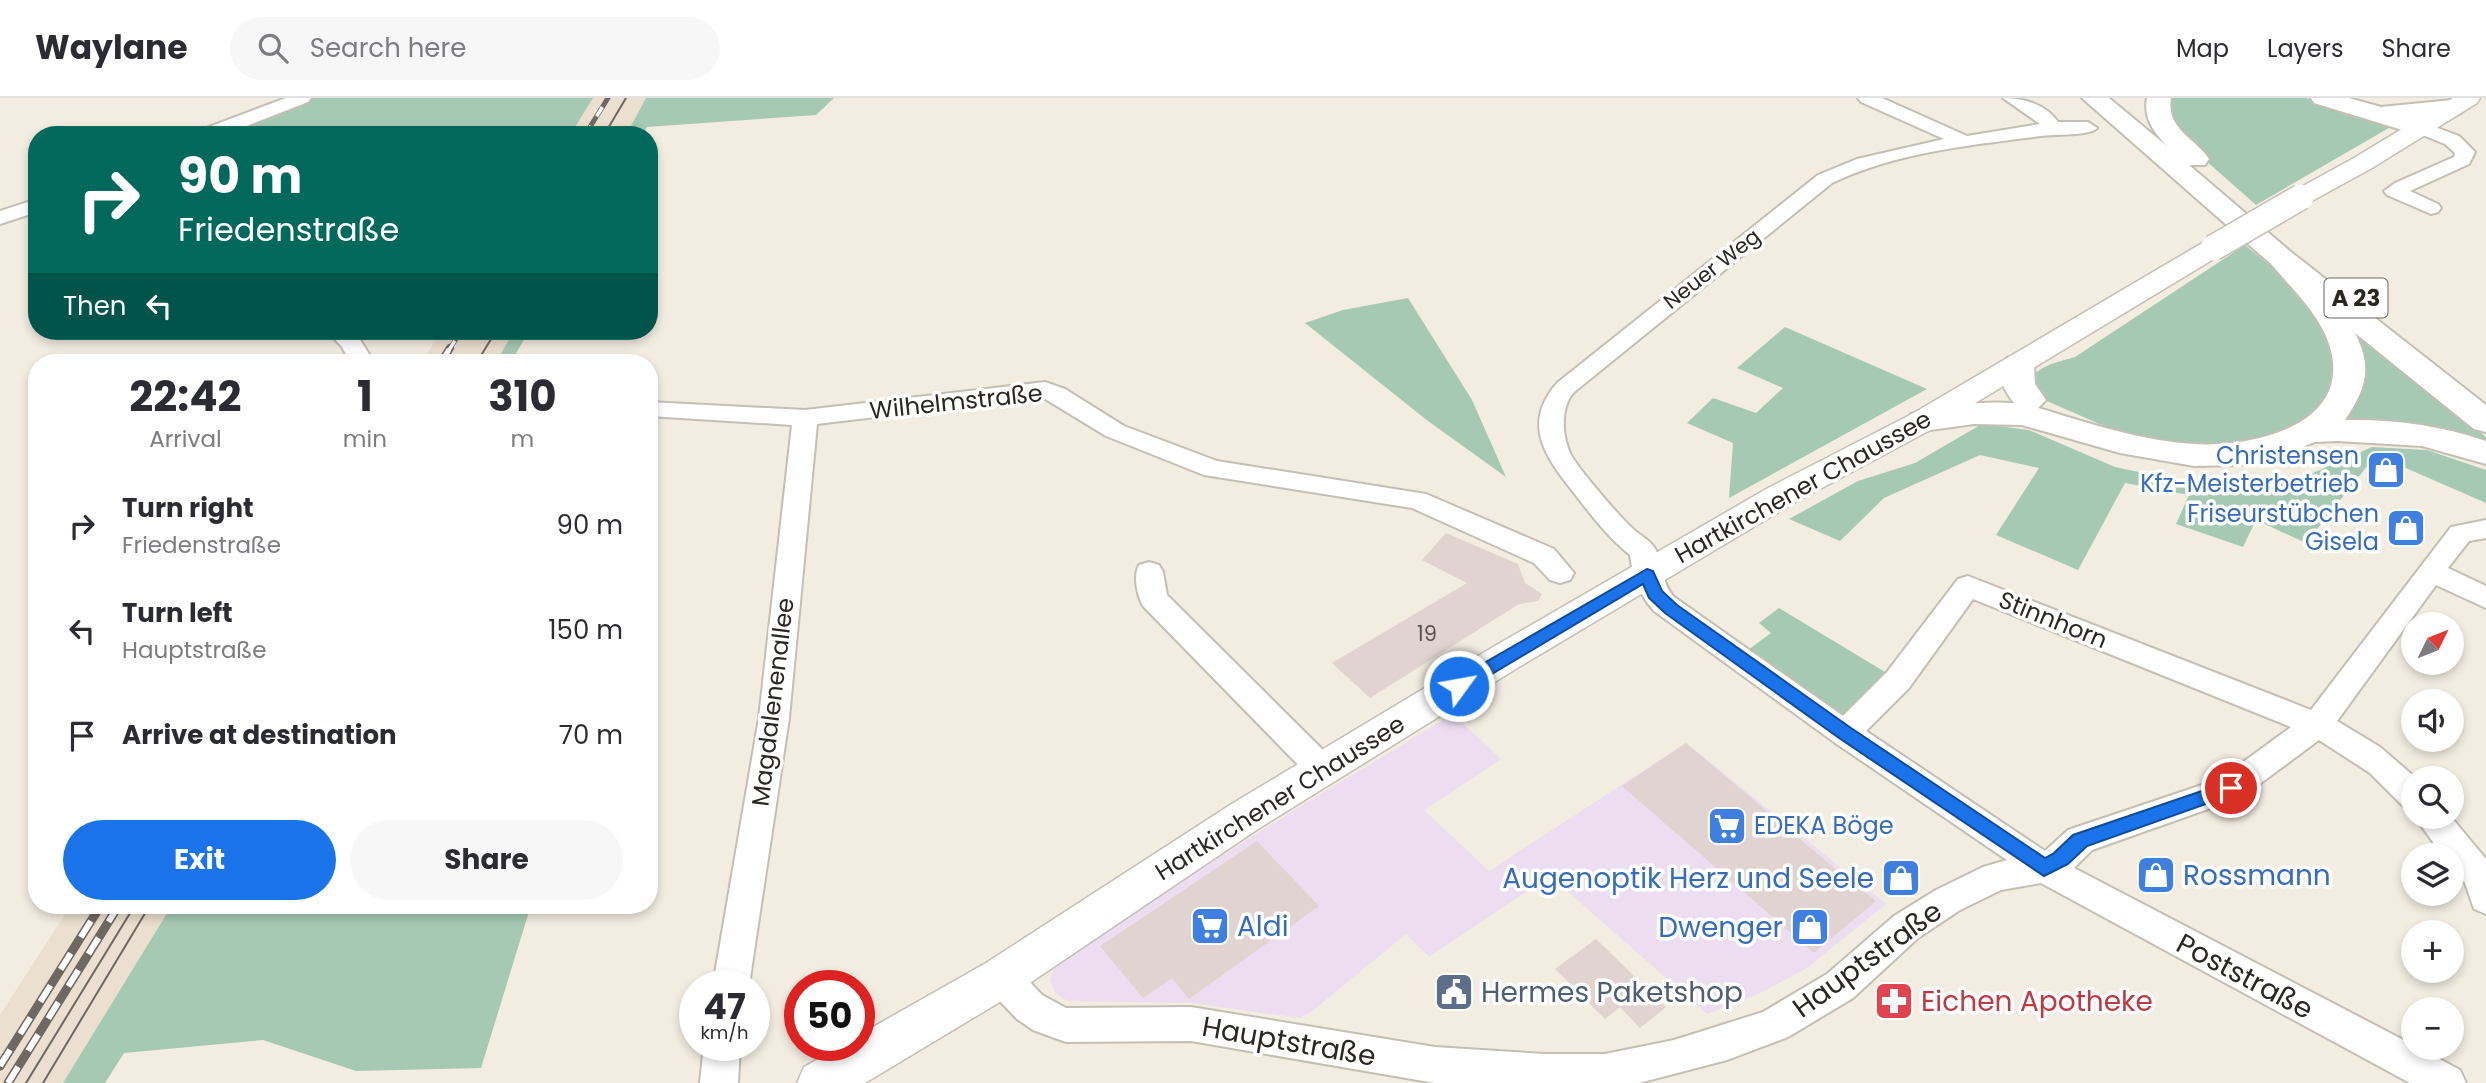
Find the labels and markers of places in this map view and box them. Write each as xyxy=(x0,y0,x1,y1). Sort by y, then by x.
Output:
place label: Christensen Kfz-Meisterbetrieb xyxy=(2140,439,2359,500)
shop icon: Christensen Kfz-Meisterbetrieb xyxy=(2365,449,2407,491)
place label: Friseurstübchen Gisela xyxy=(2187,497,2379,558)
shop icon: Friseurstübchen Gisela xyxy=(2385,507,2427,549)
pin xyxy=(2201,758,2261,818)
supermarket icon: EDEKA Böge xyxy=(1706,805,1748,847)
place label: EDEKA Böge xyxy=(1754,809,1894,842)
shop icon: Rossmann xyxy=(2135,854,2177,896)
place label: Rossmann xyxy=(2183,856,2331,895)
shop icon: Augenoptik Herz und Seele xyxy=(1880,857,1922,899)
place label: Augenoptik Herz und Seele xyxy=(1502,859,1874,898)
supermarket icon: Aldi xyxy=(1189,905,1231,947)
shop icon: Dwenger xyxy=(1789,906,1831,948)
place label: Aldi xyxy=(1237,907,1289,946)
place label: Dwenger xyxy=(1658,908,1783,947)
public building icon: Hermes Paketshop xyxy=(1433,971,1475,1013)
place label: Hermes Paketshop xyxy=(1481,973,1743,1012)
pharmacy icon: Eichen Apotheke xyxy=(1873,980,1915,1022)
place label: Eichen Apotheke xyxy=(1921,982,2153,1021)

